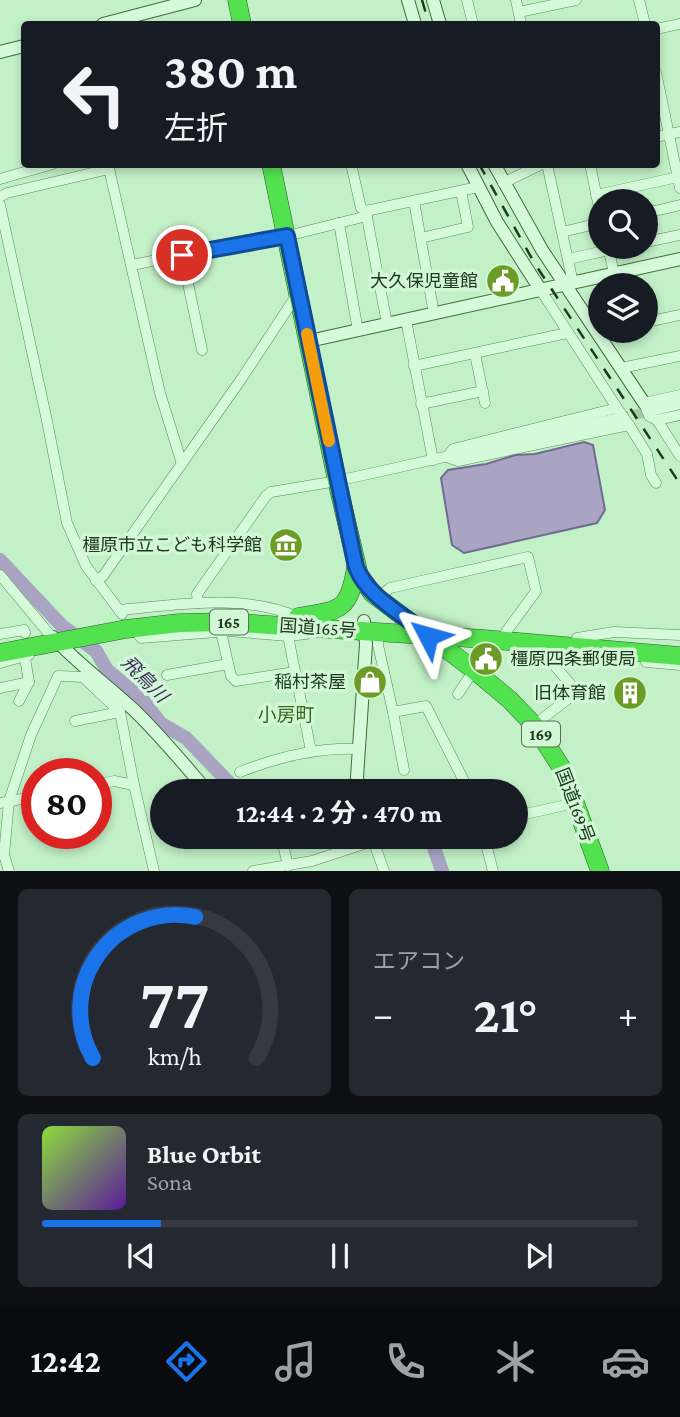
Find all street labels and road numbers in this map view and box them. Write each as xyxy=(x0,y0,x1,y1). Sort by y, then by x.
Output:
road number: 165 xyxy=(210,610,248,635)
street label: 国道165号 xyxy=(279,615,357,641)
road number: 169 xyxy=(522,722,560,747)
street label: 国道169号 xyxy=(552,765,598,845)

